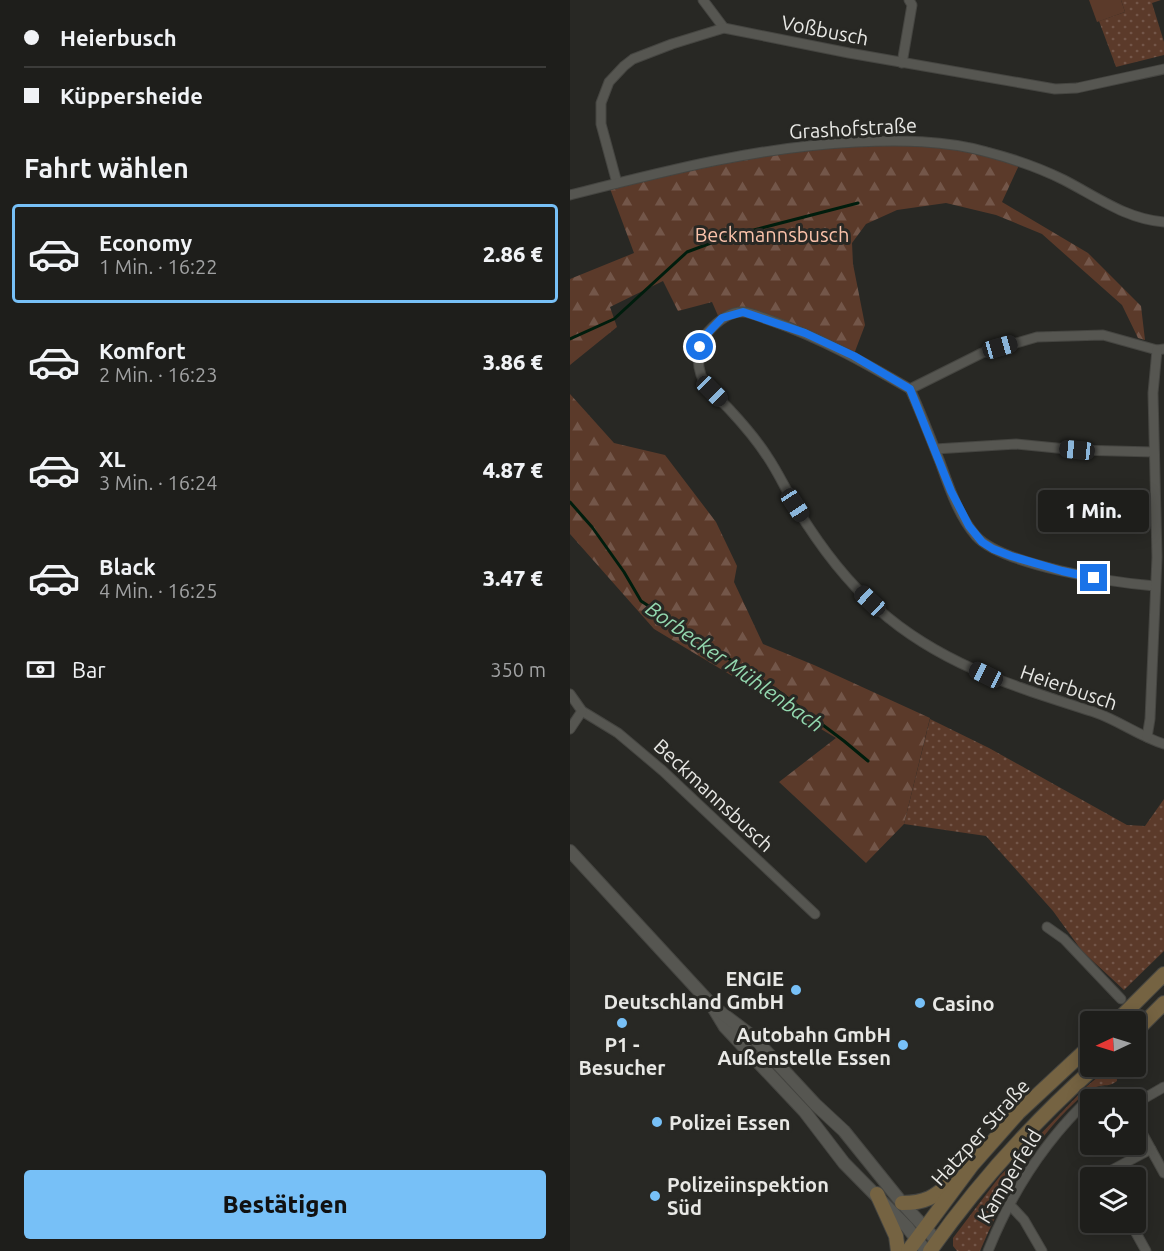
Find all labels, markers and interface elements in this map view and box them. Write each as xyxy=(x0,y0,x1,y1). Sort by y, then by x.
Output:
street label: Voßbusch xyxy=(779,10,871,50)
text: Heierbusch xyxy=(60,25,177,50)
text: Küppersheide xyxy=(60,83,203,108)
street label: Grashofstraße xyxy=(788,113,918,143)
text: Fahrt wählen xyxy=(24,153,189,183)
park label: Beckmannsbusch xyxy=(695,223,849,246)
icon: car xyxy=(27,227,81,281)
text: Economy xyxy=(99,230,192,255)
text: 2.86 € xyxy=(483,241,543,266)
text: 1 Min. · 16:22 xyxy=(99,255,218,278)
route start xyxy=(686,333,713,360)
car xyxy=(980,333,1020,361)
icon: car xyxy=(27,335,81,389)
text: Komfort xyxy=(99,338,186,363)
text: 3.86 € xyxy=(483,349,543,374)
text: 2 Min. · 16:23 xyxy=(99,363,218,386)
car xyxy=(693,372,731,410)
car xyxy=(1058,439,1096,461)
icon: car xyxy=(27,443,81,497)
text: XL xyxy=(99,446,126,471)
text: 4.87 € xyxy=(483,457,543,482)
text: 3 Min. · 16:24 xyxy=(99,471,218,494)
car xyxy=(778,485,812,525)
callout: 1 Min. xyxy=(1038,491,1150,533)
text: 1 Min. xyxy=(1065,499,1122,522)
icon: car xyxy=(27,551,81,605)
text: Black xyxy=(99,554,156,579)
route end xyxy=(1080,564,1107,591)
text: 3.47 € xyxy=(483,565,543,590)
text: 4 Min. · 16:25 xyxy=(99,579,218,602)
car xyxy=(851,582,889,620)
water label: Borbecker Mühlenbach xyxy=(642,596,828,736)
icon: cash xyxy=(24,653,57,686)
text: Bar xyxy=(72,657,106,682)
text: 350 m xyxy=(490,658,546,681)
car xyxy=(966,659,1006,691)
street label: Heierbusch xyxy=(1018,660,1120,714)
street label: Beckmannsbusch xyxy=(650,734,778,856)
place label: ENGIE Deutschland GmbH xyxy=(603,967,784,1013)
marker: ENGIE Deutschland GmbH xyxy=(789,983,803,997)
place label: Casino xyxy=(932,992,995,1015)
marker: Casino xyxy=(913,996,927,1010)
north arrow xyxy=(1080,1011,1146,1077)
map controls xyxy=(1080,1011,1146,1233)
marker: P1 - Besucher xyxy=(615,1016,629,1030)
place label: Autobahn GmbH Außenstelle Essen xyxy=(717,1023,891,1069)
place label: P1 - Besucher xyxy=(578,1033,666,1079)
marker: Autobahn GmbH Außenstelle Essen xyxy=(896,1038,910,1052)
street label: Hatzper Straße xyxy=(926,1074,1034,1190)
button: locate xyxy=(1080,1089,1146,1155)
place label: Polizei Essen xyxy=(669,1111,790,1134)
marker: Polizei Essen xyxy=(650,1115,664,1129)
street label: Kamperfeld xyxy=(972,1125,1046,1227)
button: layers xyxy=(1080,1167,1146,1233)
button: Bestätigen xyxy=(24,1170,546,1239)
place label: Polizeiinspektion Süd xyxy=(667,1173,829,1219)
marker: Polizeiinspektion Süd xyxy=(648,1189,662,1203)

